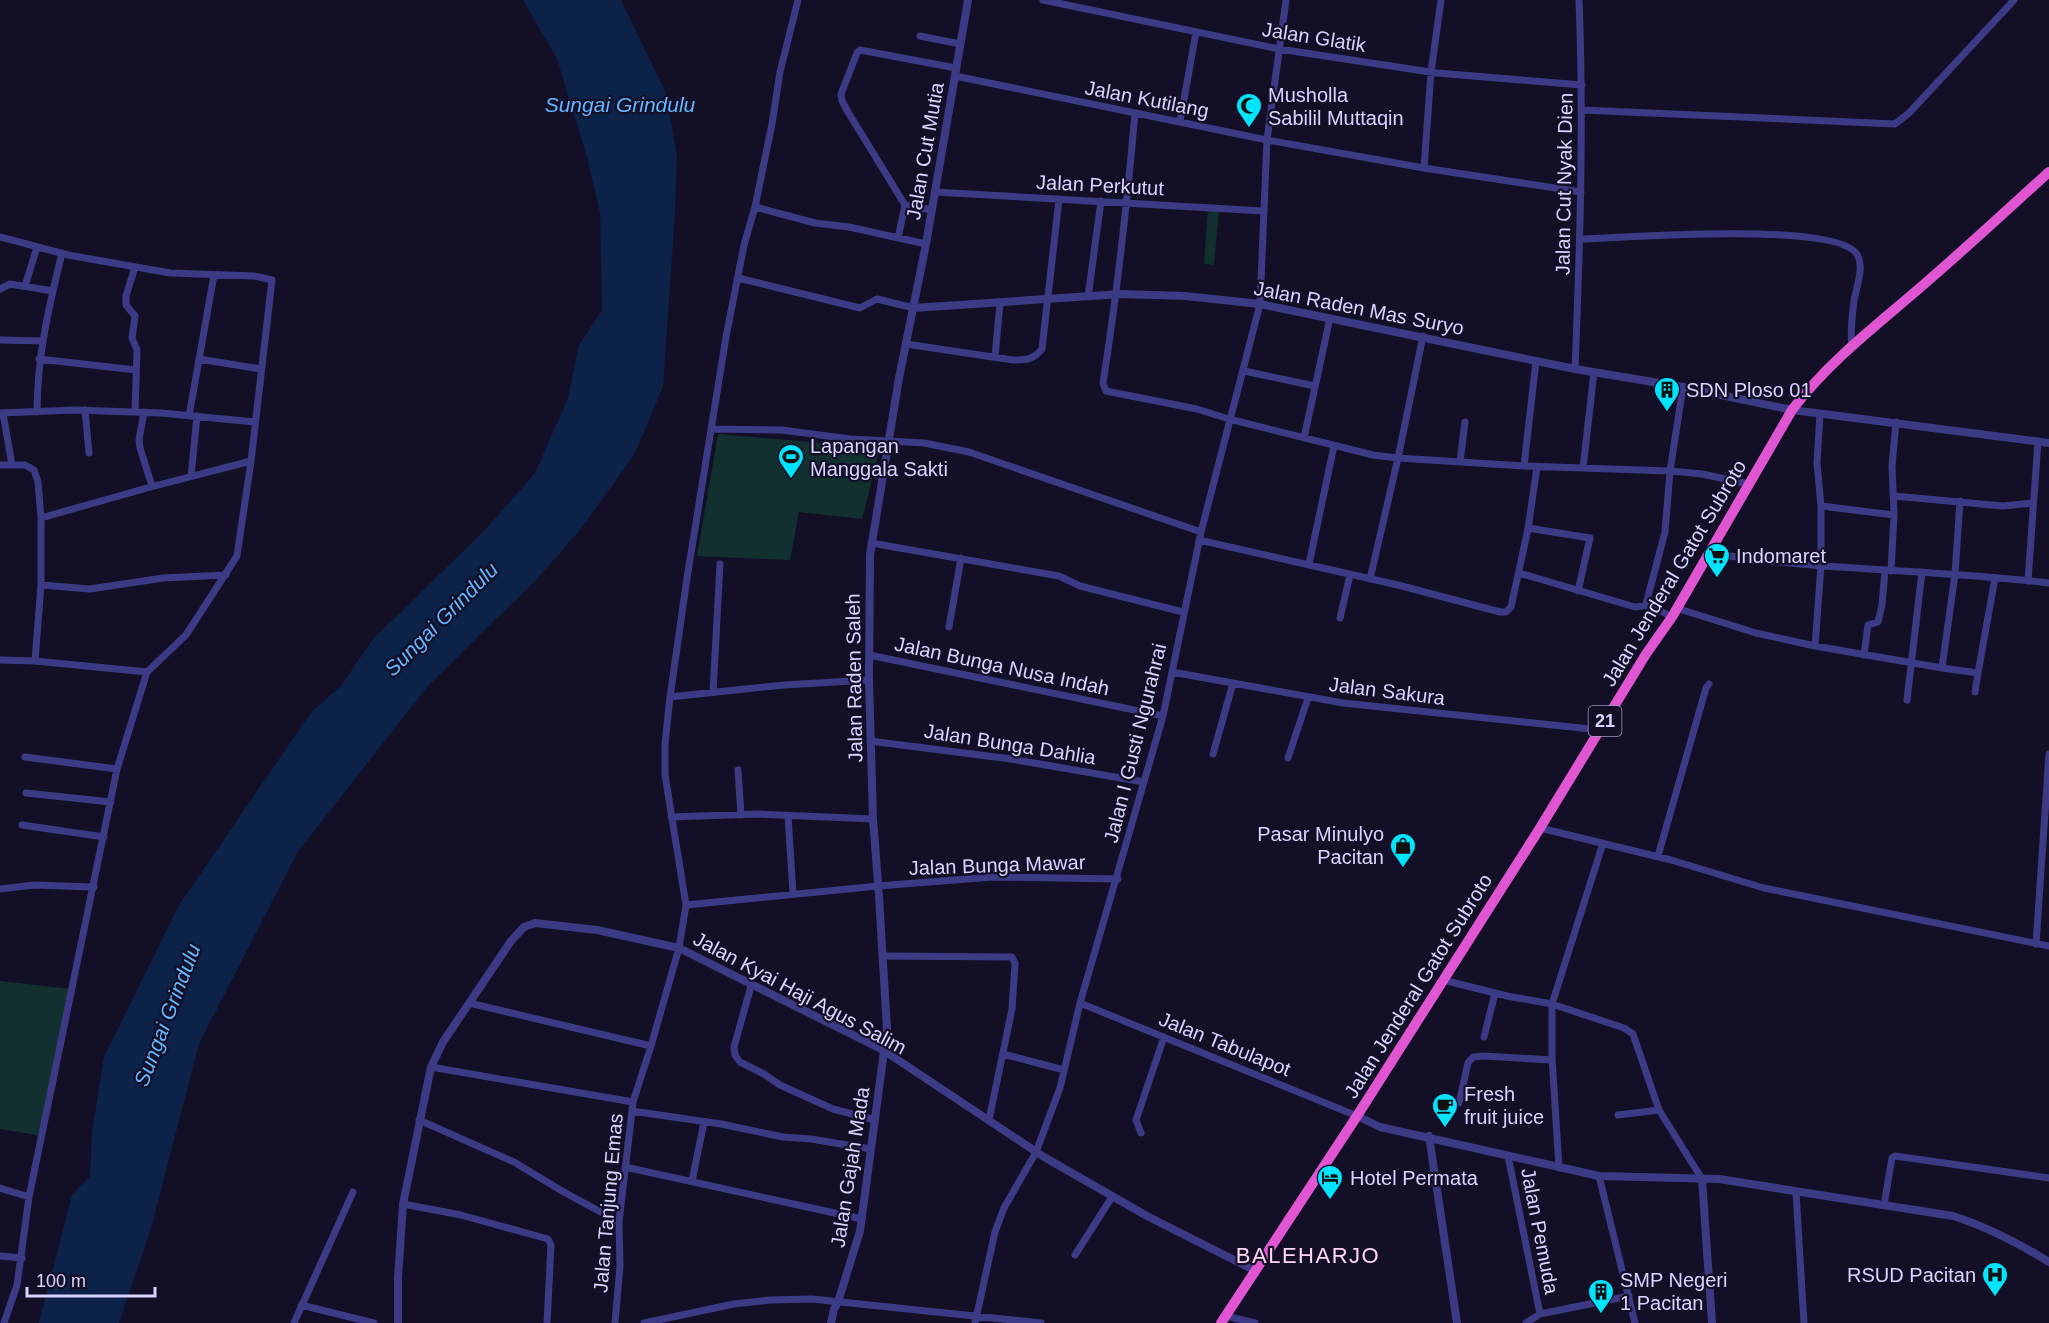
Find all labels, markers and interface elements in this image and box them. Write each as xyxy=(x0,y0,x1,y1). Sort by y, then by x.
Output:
street label: Jalan Glatik xyxy=(1261,18,1368,56)
street label: Jalan Kutilang xyxy=(1083,76,1211,122)
street label: Jalan Cut Mutia xyxy=(902,80,948,221)
place label: Musholla Sabilil Muttaqin xyxy=(1268,84,1404,129)
mosque icon: Musholla Sabilil Muttaqin xyxy=(1234,91,1264,129)
water label: Sungai Grindulu xyxy=(545,93,696,116)
street label: Jalan Cut Nyak Dien xyxy=(1551,93,1577,275)
street label: Jalan Perkutut xyxy=(1036,171,1165,199)
street label: Jalan Raden Mas Suryo xyxy=(1252,277,1466,339)
building icon: SDN Ploso 01 xyxy=(1652,375,1682,413)
place label: SDN Ploso 01 xyxy=(1686,379,1812,401)
place label: Lapangan Manggala Sakti xyxy=(810,435,948,480)
sports icon: Lapangan Manggala Sakti xyxy=(776,442,806,480)
street label: Jalan Jenderal Gatot Subroto xyxy=(1598,456,1750,690)
supermarket icon: Indomaret xyxy=(1702,541,1732,579)
place label: Indomaret xyxy=(1736,545,1826,567)
water label: Sungai Grindulu xyxy=(380,557,503,680)
street label: Jalan Raden Saleh xyxy=(842,593,866,763)
street label: Jalan Bunga Nusa Indah xyxy=(893,632,1111,700)
street label: Jalan I Gusti Ngurahrai xyxy=(1100,641,1170,845)
street label: Jalan Sakura xyxy=(1328,673,1447,709)
road number: 21 xyxy=(1588,706,1622,736)
street label: Jalan Bunga Dahlia xyxy=(923,720,1098,769)
place label: Pasar Minulyo Pacitan xyxy=(1257,823,1384,868)
shop icon: Pasar Minulyo Pacitan xyxy=(1388,831,1418,869)
street label: Jalan Bunga Mawar xyxy=(908,851,1086,879)
street label: Jalan Jenderal Gatot Subroto xyxy=(1340,870,1496,1102)
street label: Jalan Kyai Haji Agus Salim xyxy=(690,927,910,1059)
water label: Sungai Grindulu xyxy=(129,940,205,1089)
street label: Jalan Tabulapot xyxy=(1156,1008,1294,1081)
place label: Fresh fruit juice xyxy=(1464,1083,1544,1128)
street label: Jalan Gajah Mada xyxy=(826,1084,874,1249)
cafe icon: Fresh fruit juice xyxy=(1430,1091,1460,1129)
street label: Jalan Tanjung Emas xyxy=(589,1113,627,1293)
hotel icon: Hotel Permata xyxy=(1315,1163,1345,1201)
street label: Jalan Pemuda xyxy=(1517,1166,1563,1297)
place label: Hotel Permata xyxy=(1350,1167,1479,1189)
district label: BALEHARJO xyxy=(1236,1243,1380,1268)
scale bar xyxy=(27,1260,154,1298)
hospital icon: RSUD Pacitan xyxy=(1980,1260,2010,1298)
place label: RSUD Pacitan xyxy=(1847,1264,1976,1286)
place label: SMP Negeri 1 Pacitan xyxy=(1620,1269,1727,1314)
text: 100 m xyxy=(36,1271,86,1291)
building icon: SMP Negeri 1 Pacitan xyxy=(1586,1277,1616,1315)

